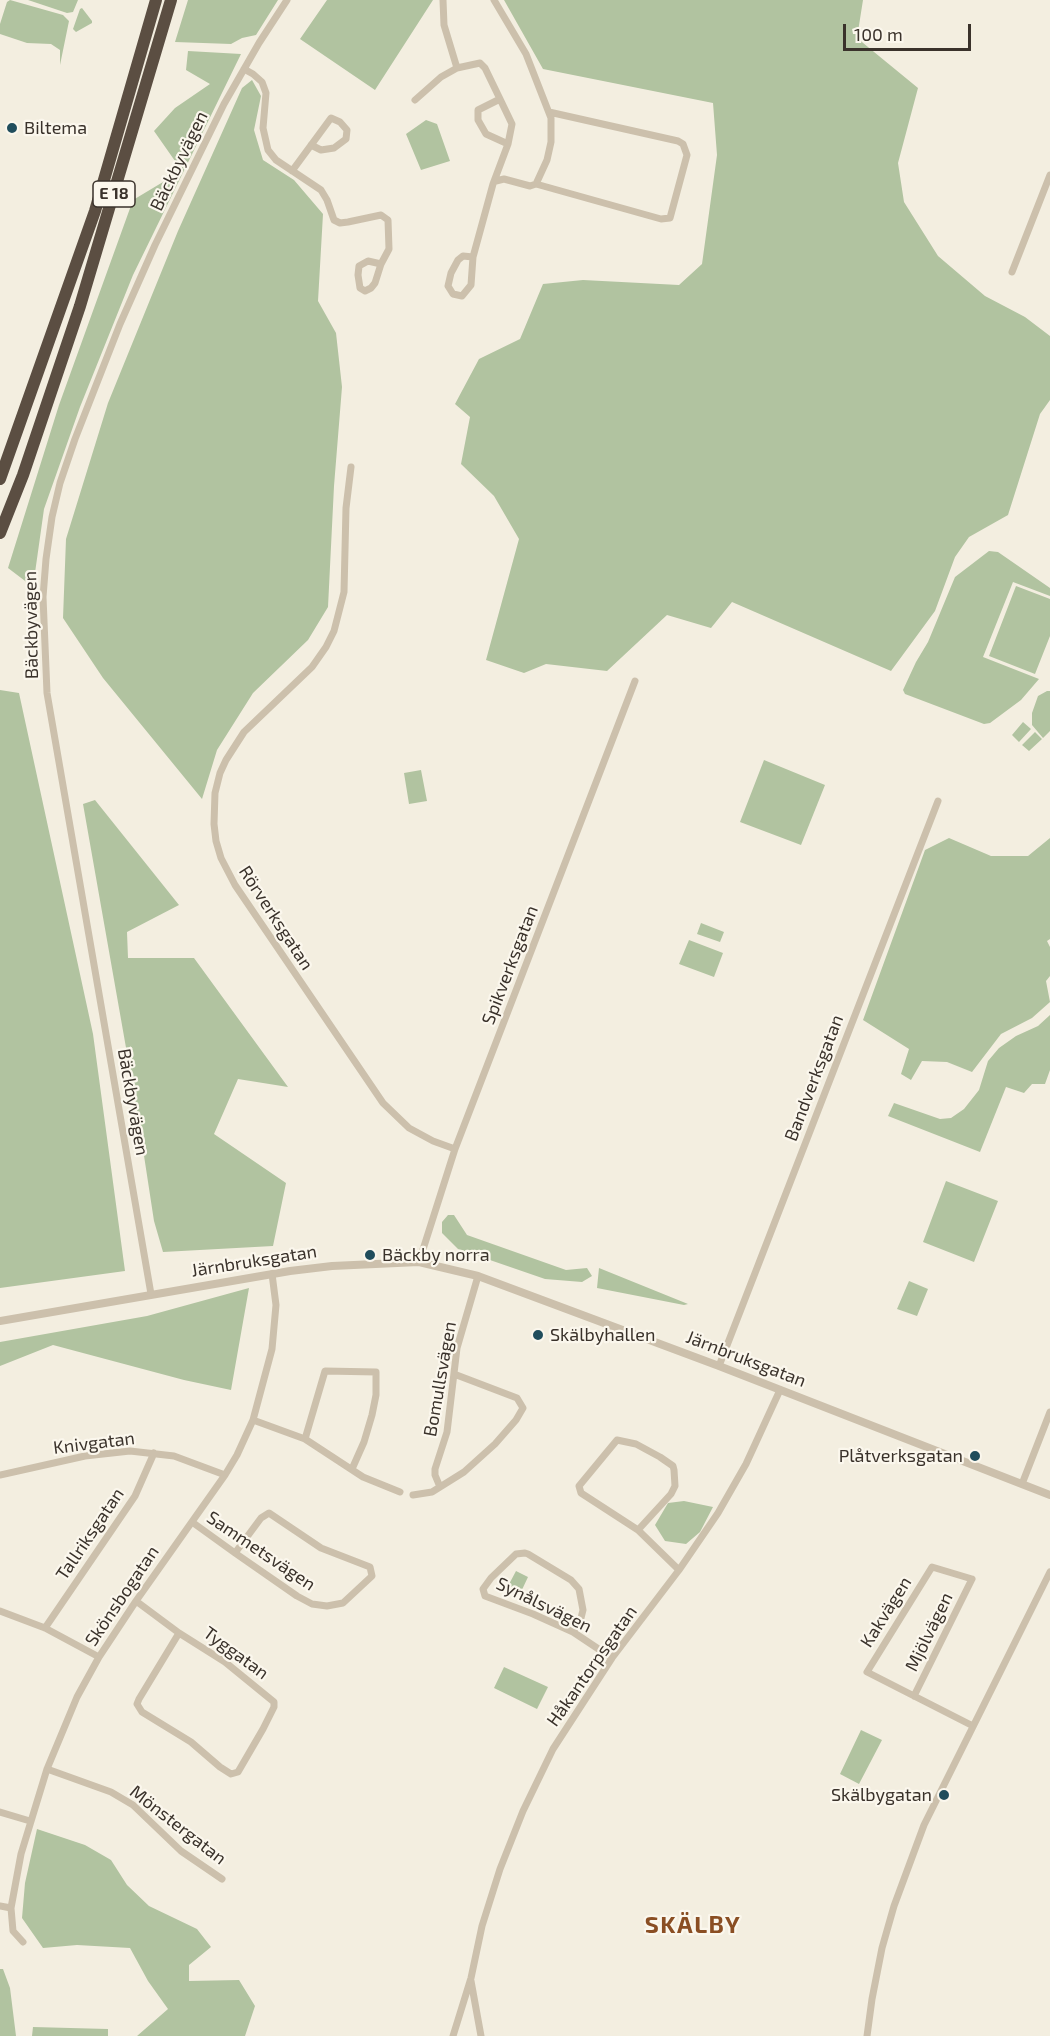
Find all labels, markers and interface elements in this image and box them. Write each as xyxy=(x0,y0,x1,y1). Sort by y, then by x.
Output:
scale bar xyxy=(846,12,974,50)
text: 100 m xyxy=(854,23,903,45)
street label: Bäckbyvägen xyxy=(146,108,212,214)
place label: Biltema xyxy=(24,117,87,139)
marker: Biltema xyxy=(5,121,19,135)
road number: E 18 xyxy=(93,181,135,207)
street label: Bäckbyvägen xyxy=(19,571,43,679)
street label: Rörverksgatan xyxy=(234,862,318,974)
street label: Spikverksgatan xyxy=(477,902,543,1028)
street label: Bandverksgatan xyxy=(780,1012,848,1144)
street label: Bäckbyvägen xyxy=(113,1047,153,1157)
street label: Järnbruksgatan xyxy=(190,1240,318,1282)
place label: Bäckby norra xyxy=(382,1244,490,1266)
marker: Bäckby norra xyxy=(363,1248,377,1262)
street label: Bomullsvägen xyxy=(419,1320,461,1438)
place label: Skälbyhallen xyxy=(550,1324,655,1346)
street label: Järnbruksgatan xyxy=(683,1326,809,1392)
marker: Skälbyhallen xyxy=(531,1328,545,1342)
street label: Knivgatan xyxy=(52,1427,136,1459)
place label: Plåtverksgatan xyxy=(839,1445,963,1467)
marker: Plåtverksgatan xyxy=(968,1449,982,1463)
street label: Tallriksgatan xyxy=(51,1484,129,1584)
street label: Sammetsvägen xyxy=(203,1507,319,1595)
street label: Skönsbogatan xyxy=(81,1542,163,1650)
street label: Synålsvägen xyxy=(493,1573,595,1637)
street label: Kakvägen xyxy=(856,1573,916,1651)
street label: Mjölvägen xyxy=(901,1589,957,1675)
street label: Håkantorpsgatan xyxy=(542,1602,642,1730)
street label: Tyggatan xyxy=(199,1622,273,1684)
street label: Mönstergatan xyxy=(126,1781,230,1869)
place label: Skälbygatan xyxy=(831,1784,932,1806)
marker: Skälbygatan xyxy=(937,1788,951,1802)
district label: SKÄLBY xyxy=(645,1911,741,1939)

